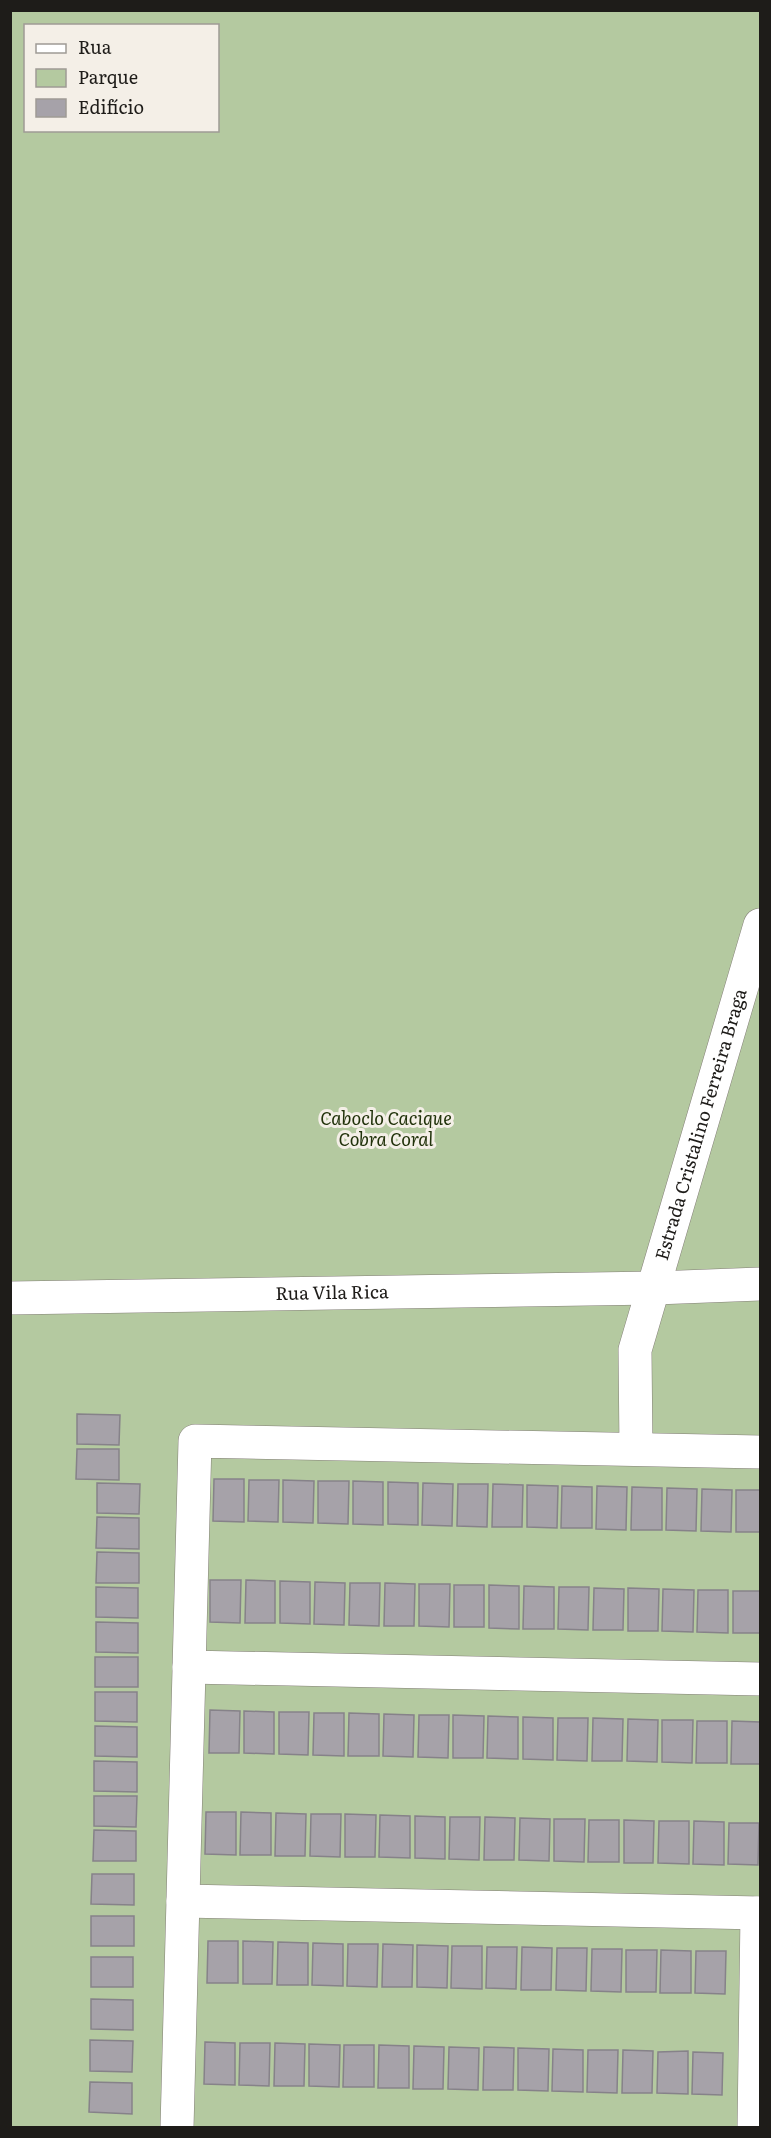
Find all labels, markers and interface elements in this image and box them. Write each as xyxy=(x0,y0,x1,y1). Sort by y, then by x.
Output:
legend xyxy=(24,24,219,132)
text: Rua xyxy=(78,33,112,60)
text: Parque xyxy=(78,63,138,90)
text: Edifício xyxy=(78,93,144,120)
street label: Estrada Cristalino Ferreira Braga xyxy=(647,985,753,1263)
park label: Caboclo Cacique Cobra Coral xyxy=(320,1104,452,1152)
street label: Rua Vila Rica xyxy=(275,1277,389,1306)

